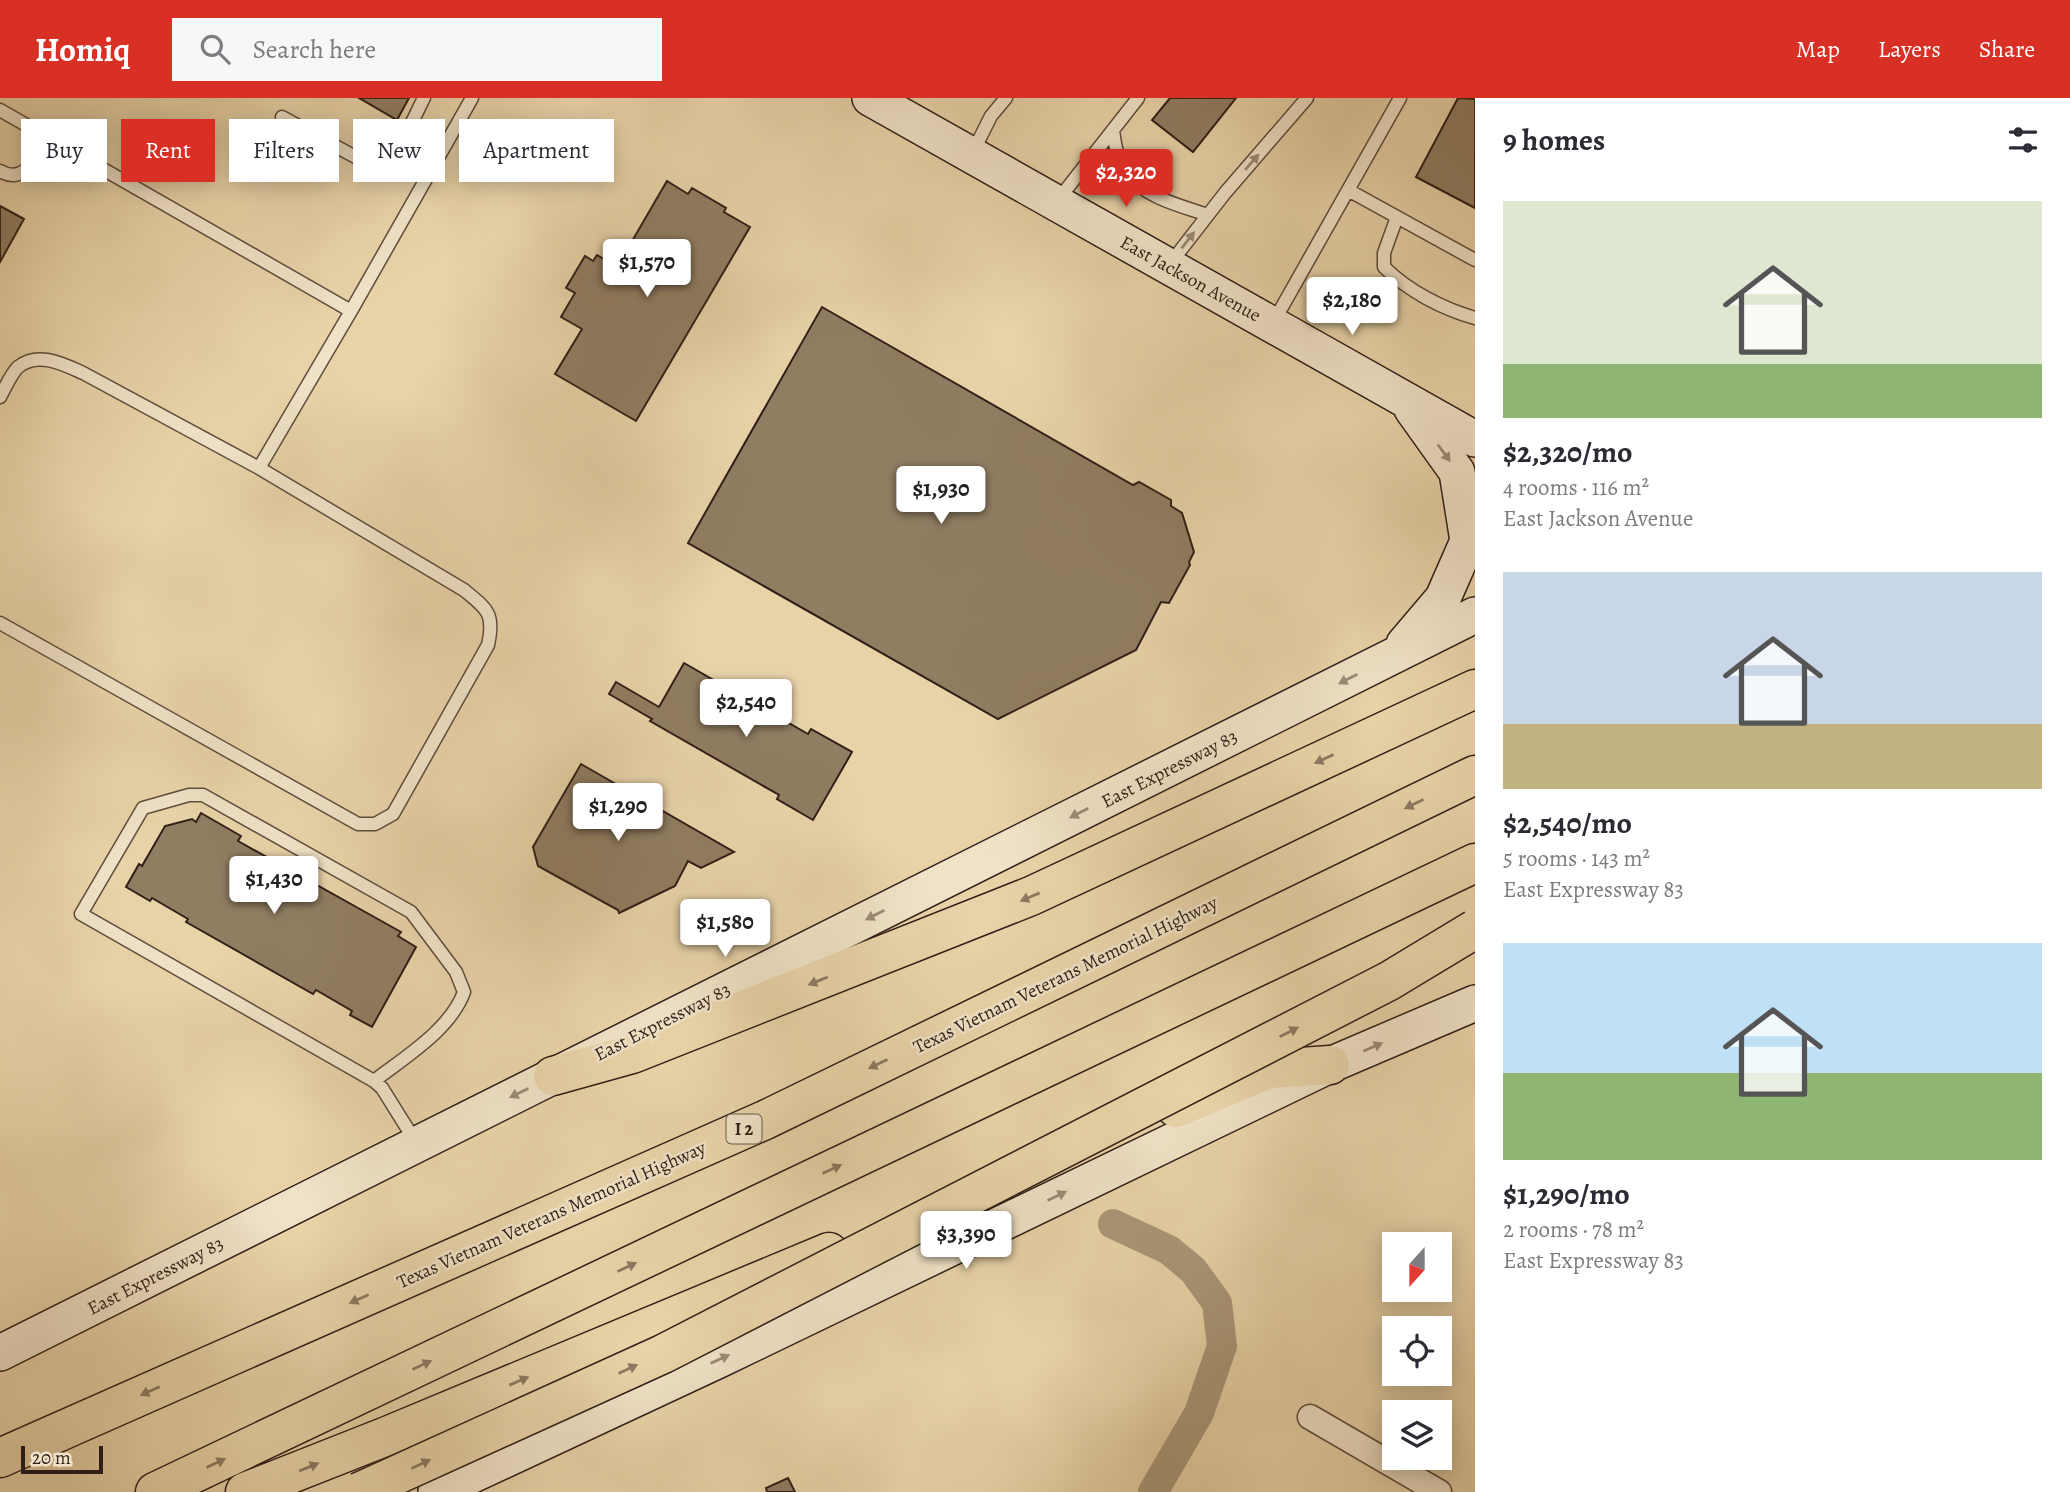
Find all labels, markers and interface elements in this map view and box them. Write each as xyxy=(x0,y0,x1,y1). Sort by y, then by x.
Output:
search box xyxy=(172,18,662,81)
text: Homiq xyxy=(35,27,130,72)
icon: search xyxy=(196,30,234,68)
text: Search here xyxy=(252,32,376,67)
text: Map xyxy=(1796,33,1840,65)
text: Layers xyxy=(1878,33,1941,65)
text: Share xyxy=(1979,33,2035,65)
chip: Buy xyxy=(21,119,107,182)
chip: Rent xyxy=(121,119,215,182)
chip: Filters xyxy=(229,119,339,182)
chip: New xyxy=(353,119,445,182)
chip: Apartment xyxy=(459,119,614,182)
text: 9 homes xyxy=(1503,120,1605,160)
icon: filters xyxy=(2004,121,2042,159)
pin: $2,320 xyxy=(1069,150,1183,209)
one-way arrow xyxy=(1244,154,1259,171)
text: $2,320 xyxy=(1096,156,1156,187)
street label: East Jackson Avenue xyxy=(1115,229,1266,328)
one-way arrow xyxy=(1181,231,1195,249)
pin: $1,570 xyxy=(590,240,704,299)
text: $1,570 xyxy=(619,246,675,277)
icon: home xyxy=(1710,247,1836,373)
pin: $2,180 xyxy=(1295,278,1409,337)
text: $2,180 xyxy=(1323,284,1381,315)
text: $2,320/mo xyxy=(1503,432,1633,472)
one-way arrow xyxy=(1437,444,1451,462)
pin: $1,930 xyxy=(884,466,998,526)
text: 4 rooms · 116 m² xyxy=(1503,472,1649,503)
text: $1,930 xyxy=(912,473,970,504)
text: East Jackson Avenue xyxy=(1503,503,1693,534)
icon: home xyxy=(1710,618,1836,744)
one-way arrow xyxy=(1338,673,1358,684)
pin: $2,540 xyxy=(689,680,803,739)
text: $2,540 xyxy=(716,686,776,717)
street label: East Expressway 83 xyxy=(1097,723,1242,814)
one-way arrow xyxy=(1314,754,1335,765)
pin: $1,290 xyxy=(561,784,675,843)
text: $1,290 xyxy=(589,790,647,821)
one-way arrow xyxy=(1404,799,1424,810)
text: $2,540/mo xyxy=(1503,803,1632,843)
one-way arrow xyxy=(1069,808,1089,819)
text: 5 rooms · 143 m² xyxy=(1503,843,1650,874)
pin: $1,430 xyxy=(217,856,331,916)
text: $1,430 xyxy=(245,863,303,894)
text: East Expressway 83 xyxy=(1503,874,1684,905)
street label: Texas Vietnam Veterans Memorial Highway xyxy=(909,889,1222,1060)
one-way arrow xyxy=(1019,892,1040,903)
pin: $1,580 xyxy=(668,900,782,959)
text: $1,580 xyxy=(696,906,754,937)
one-way arrow xyxy=(865,909,885,920)
one-way arrow xyxy=(807,975,828,986)
street label: East Expressway 83 xyxy=(590,976,735,1067)
icon: home xyxy=(1710,989,1836,1115)
one-way arrow xyxy=(1279,1026,1299,1037)
one-way arrow xyxy=(1363,1041,1384,1052)
one-way arrow xyxy=(868,1059,888,1070)
one-way arrow xyxy=(509,1088,529,1099)
road number: I 2 xyxy=(726,1114,762,1144)
street label: Texas Vietnam Veterans Memorial Highway xyxy=(393,1135,710,1295)
one-way arrow xyxy=(822,1163,843,1174)
text: $1,290/mo xyxy=(1503,1174,1630,1214)
one-way arrow xyxy=(1047,1191,1067,1202)
pin: $3,390 xyxy=(909,1212,1023,1271)
text: 2 rooms · 78 m² xyxy=(1503,1214,1644,1245)
text: $3,390 xyxy=(937,1218,995,1249)
street label: East Expressway 83 xyxy=(83,1230,228,1321)
north arrow xyxy=(1382,1232,1452,1302)
map controls xyxy=(1382,1232,1452,1470)
text: East Expressway 83 xyxy=(1503,1245,1684,1276)
one-way arrow xyxy=(617,1261,637,1273)
one-way arrow xyxy=(348,1294,369,1305)
button: locate xyxy=(1382,1316,1452,1386)
one-way arrow xyxy=(710,1354,730,1365)
one-way arrow xyxy=(412,1359,432,1370)
one-way arrow xyxy=(618,1363,639,1374)
one-way arrow xyxy=(509,1375,530,1386)
one-way arrow xyxy=(140,1386,161,1397)
button: layers xyxy=(1382,1400,1452,1470)
scale bar xyxy=(21,1443,103,1475)
text: 20 m xyxy=(32,1445,71,1471)
one-way arrow xyxy=(206,1457,226,1468)
one-way arrow xyxy=(411,1458,432,1469)
one-way arrow xyxy=(298,1461,319,1472)

